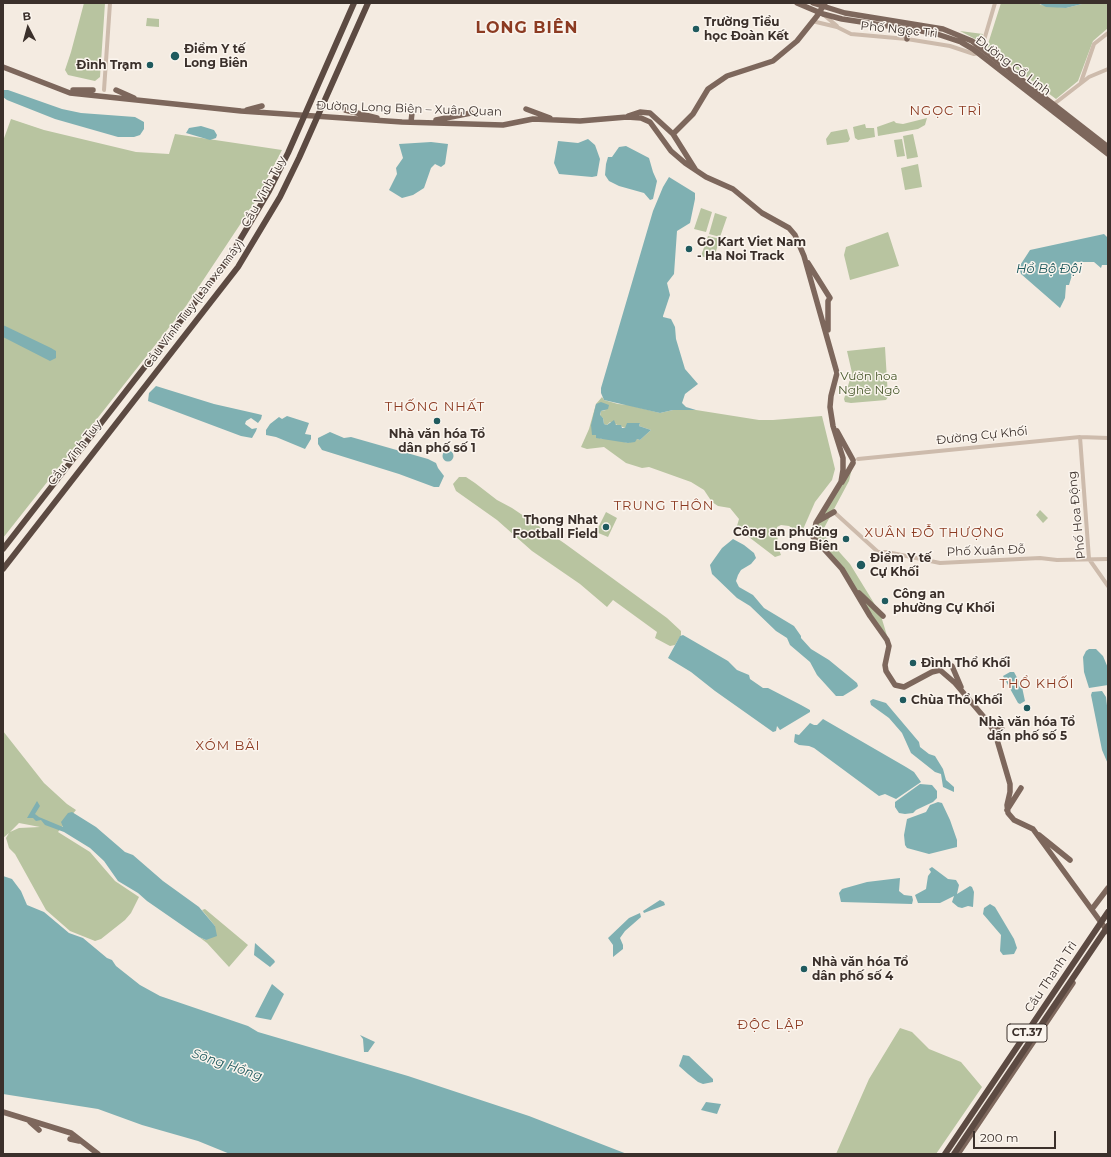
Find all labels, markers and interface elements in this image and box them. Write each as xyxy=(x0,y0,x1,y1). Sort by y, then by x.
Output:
north arrow xyxy=(8,8,48,48)
text: B xyxy=(22,9,32,23)
place label: Trường Tiểu học Đoàn Kết xyxy=(704,15,789,43)
district label: LONG BIÊN xyxy=(476,18,578,38)
street label: Phố Ngọc Trì xyxy=(860,19,938,41)
marker: Trường Tiểu học Đoàn Kết xyxy=(691,24,701,34)
street label: Đường Cổ Linh xyxy=(973,33,1053,99)
place label: Điểm Y tế Long Biên xyxy=(184,42,248,70)
marker: Điểm Y tế Long Biên xyxy=(169,50,181,62)
place label: Đình Trạm xyxy=(76,58,142,72)
marker: Đình Trạm xyxy=(145,60,155,70)
street label: Đường Long Biên – Xuân Quan xyxy=(316,99,502,119)
district label: NGỌC TRÌ xyxy=(910,103,982,119)
street label: Cầu Vĩnh Tuy xyxy=(239,154,289,230)
place label: Go Kart Viet Nam - Ha Noi Track xyxy=(697,235,806,263)
street label: Cầu Vĩnh Tuy (Làn xe máy) xyxy=(141,236,247,372)
marker: Go Kart Viet Nam - Ha Noi Track xyxy=(684,244,694,254)
water label: Hồ Bộ Đội xyxy=(1016,261,1082,277)
park label: Vườn hoa Nghè Ngô xyxy=(838,369,900,397)
district label: THỐNG NHẤT xyxy=(385,399,485,415)
marker: Nhà văn hóa Tổ dân phố số 1 xyxy=(432,416,442,426)
street label: Cầu Vĩnh Tuy xyxy=(45,417,105,489)
street label: Đường Cự Khối xyxy=(936,424,1028,448)
place label: Nhà văn hóa Tổ dân phố số 1 xyxy=(389,427,485,455)
street label: Phố Hoa Động xyxy=(1065,470,1089,560)
district label: TRUNG THÔN xyxy=(614,498,714,514)
place label: Thong Nhat Football Field xyxy=(513,513,598,541)
marker: Thong Nhat Football Field xyxy=(601,522,611,532)
place label: Công an phường Long Biên xyxy=(733,525,838,553)
district label: XUÂN ĐỖ THƯỢNG xyxy=(865,525,1005,541)
marker: Công an phường Long Biên xyxy=(841,534,851,544)
street label: Phố Xuân Đỗ xyxy=(946,542,1026,560)
place label: Điểm Y tế Cự Khối xyxy=(870,551,931,579)
marker: Điểm Y tế Cự Khối xyxy=(855,559,867,571)
place label: Công an phường Cự Khối xyxy=(893,587,995,615)
marker: Công an phường Cự Khối xyxy=(880,596,890,606)
place label: Đình Thổ Khối xyxy=(921,656,1010,670)
marker: Đình Thổ Khối xyxy=(908,658,918,668)
district label: THỔ KHỐI xyxy=(1000,676,1074,692)
place label: Chùa Thổ Khối xyxy=(911,693,1003,707)
marker: Chùa Thổ Khối xyxy=(898,695,908,705)
marker: Nhà văn hóa Tổ dấn phố số 5 xyxy=(1022,703,1032,713)
place label: Nhà văn hóa Tổ dấn phố số 5 xyxy=(979,715,1075,743)
district label: XÓM BÃI xyxy=(196,738,260,754)
street label: Cầu Thanh Trì xyxy=(1022,939,1080,1015)
place label: Nhà văn hóa Tổ dân phố số 4 xyxy=(812,955,908,983)
marker: Nhà văn hóa Tổ dân phố số 4 xyxy=(799,964,809,974)
district label: ĐỘC LẬP xyxy=(737,1017,805,1033)
road number: CT.37 xyxy=(1007,1024,1047,1042)
water label: Sông Hồng xyxy=(190,1046,264,1084)
scale bar xyxy=(975,1123,1058,1149)
text: 200 m xyxy=(980,1130,1019,1145)

